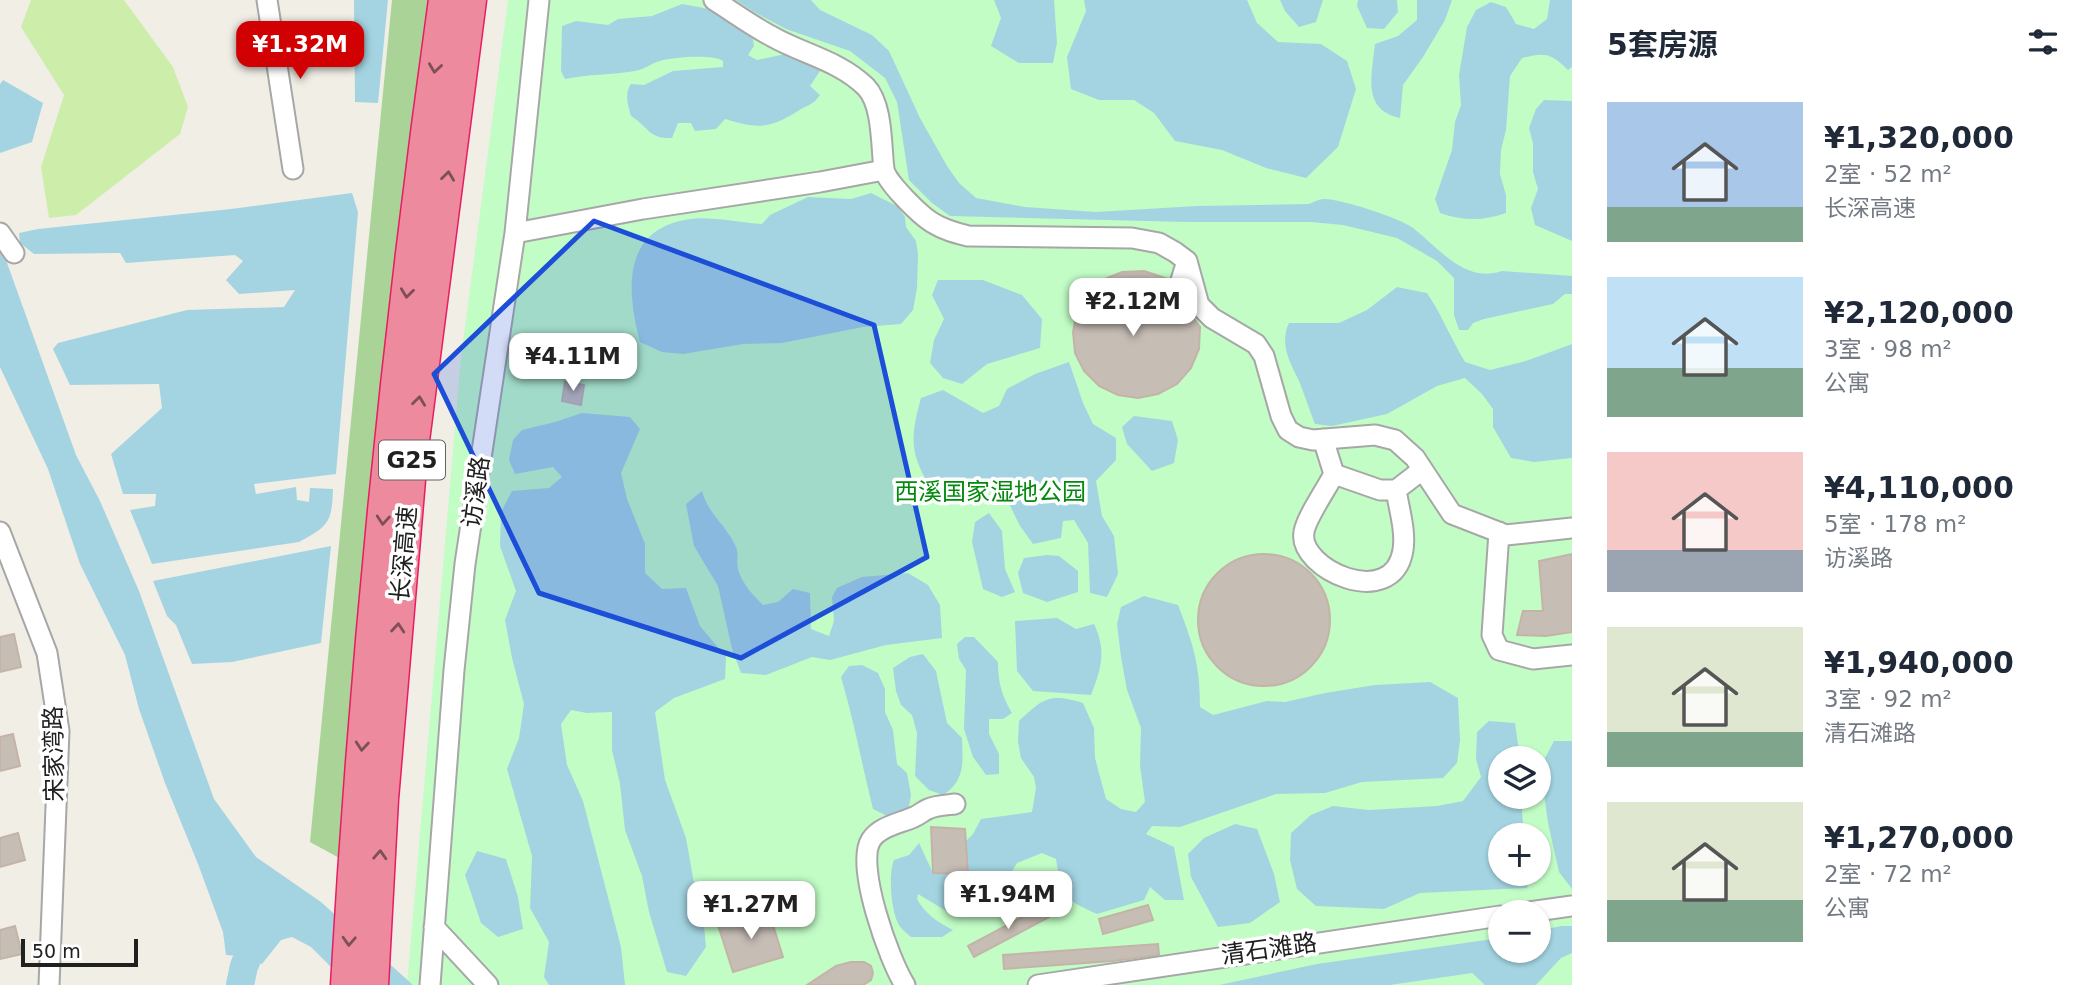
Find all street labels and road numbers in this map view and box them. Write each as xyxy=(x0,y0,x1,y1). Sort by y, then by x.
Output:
road number: G25 xyxy=(379,440,445,480)
street label: 访溪路 xyxy=(457,454,495,530)
street label: 长深高速 xyxy=(386,505,422,603)
street label: 宋家湾路 xyxy=(39,706,69,802)
street label: 清石滩路 xyxy=(1220,928,1318,970)

